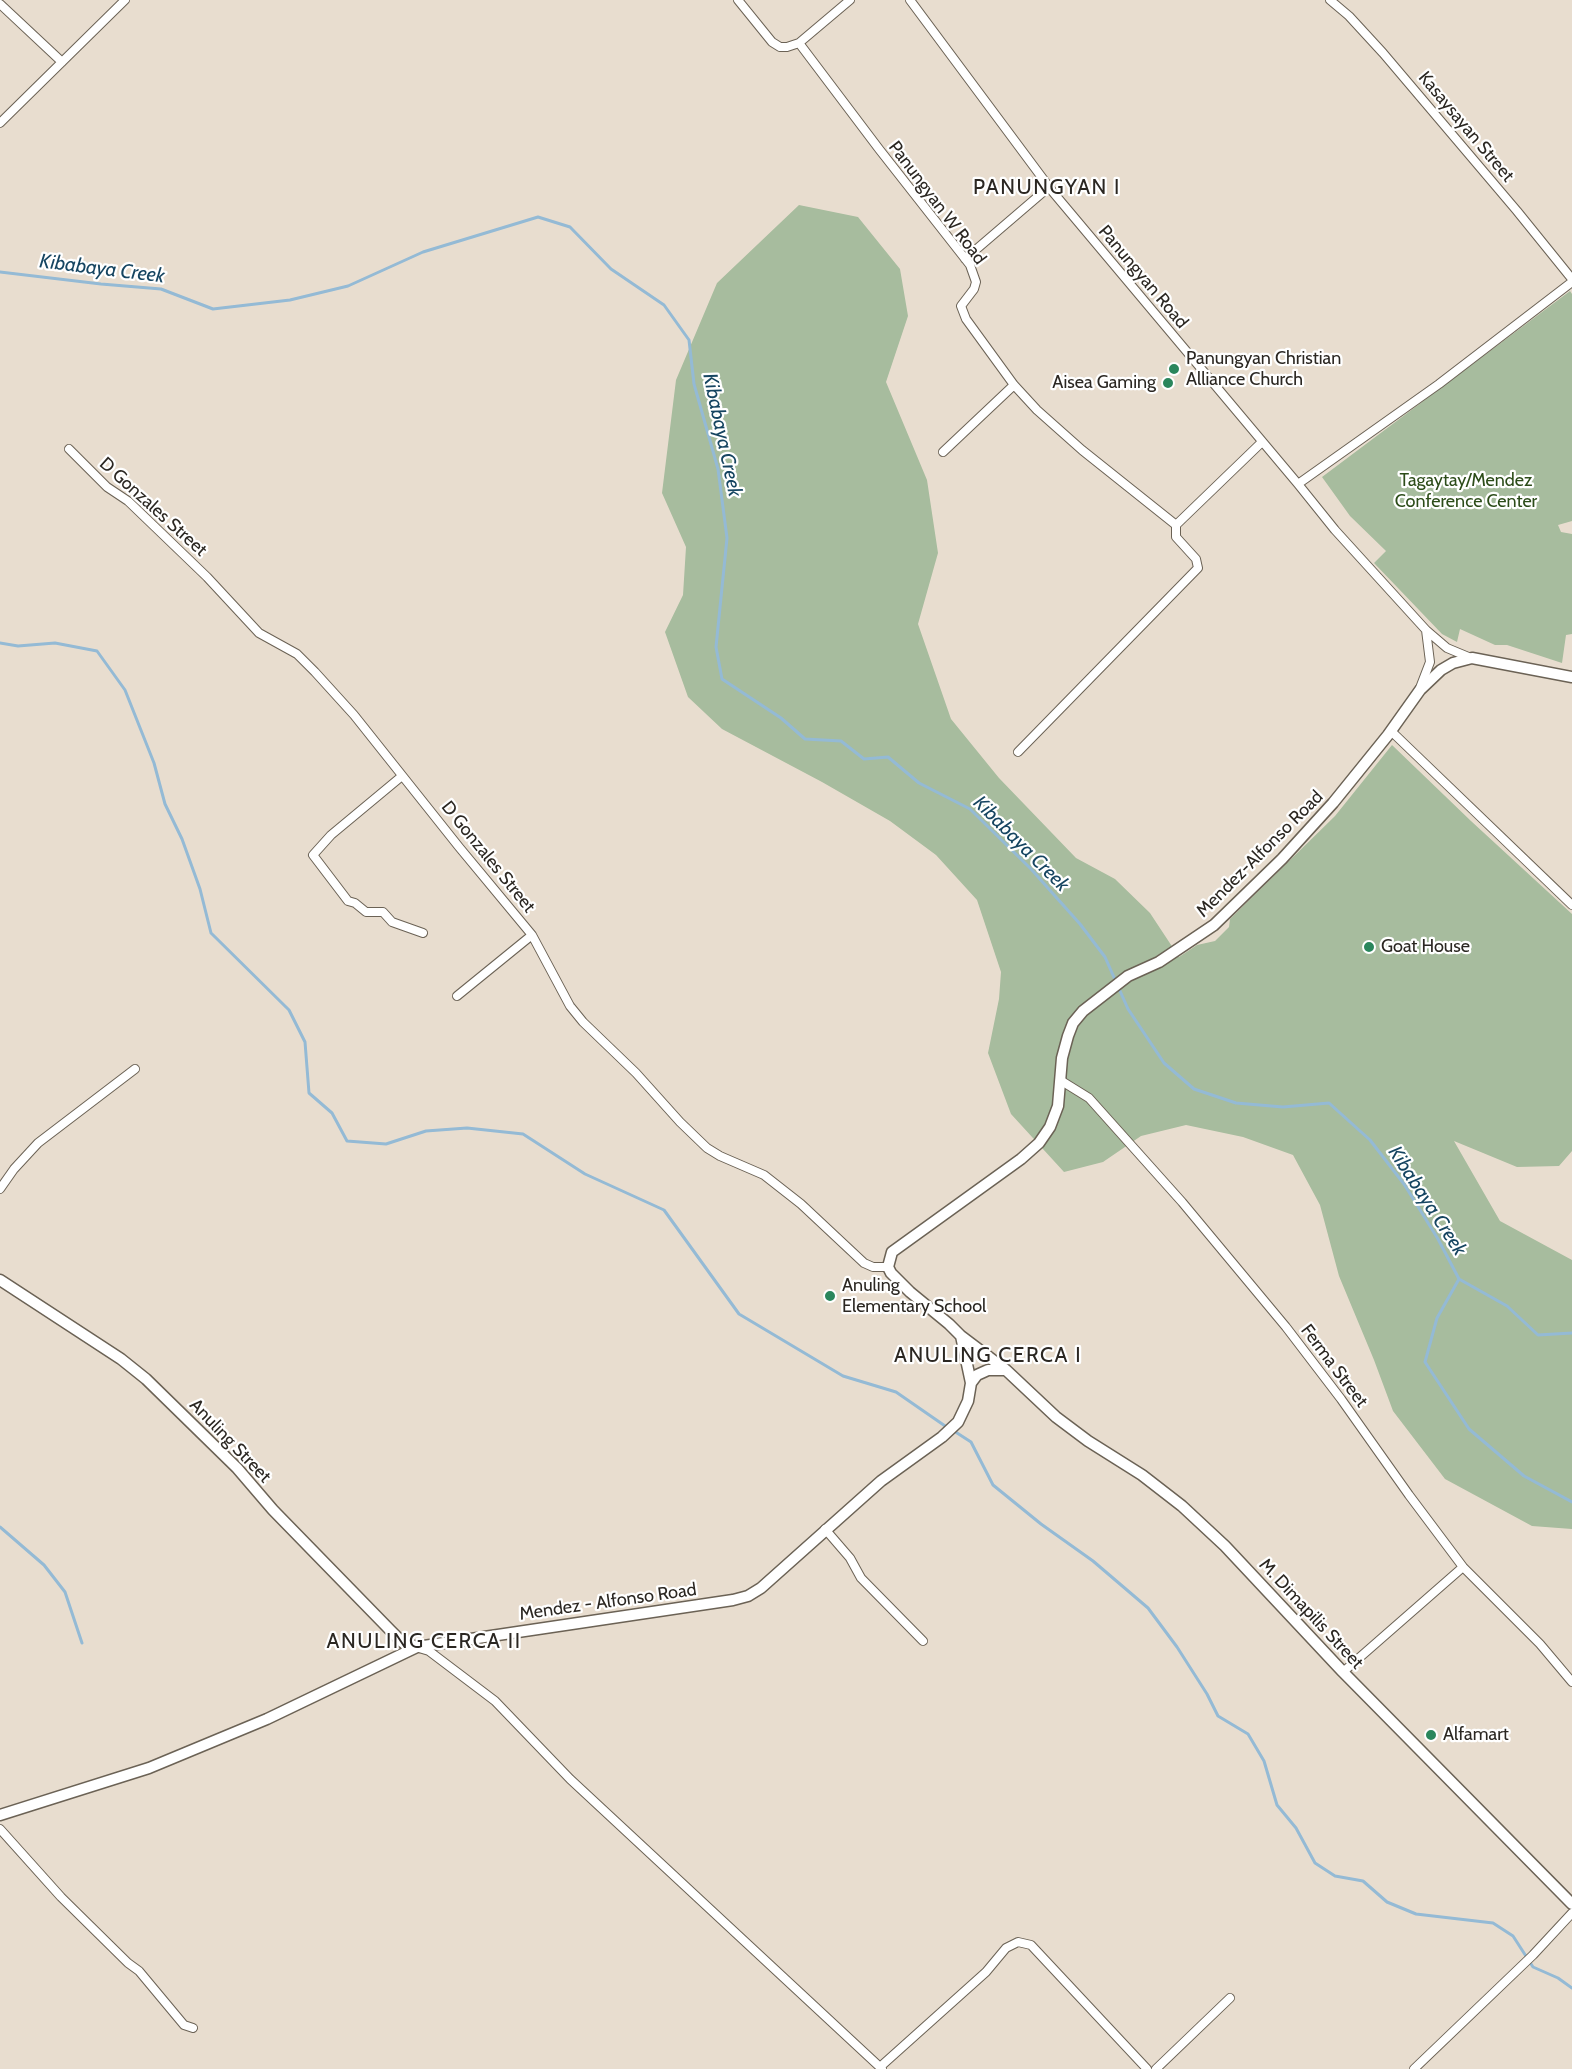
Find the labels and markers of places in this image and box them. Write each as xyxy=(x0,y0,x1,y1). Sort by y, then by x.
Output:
place label: Panungyan Christian Alliance Church xyxy=(1186,348,1341,391)
marker: Panungyan Christian Alliance Church xyxy=(1167,362,1181,376)
place label: Aisea Gaming xyxy=(1052,372,1156,394)
marker: Aisea Gaming xyxy=(1161,376,1175,390)
place label: Goat House xyxy=(1381,936,1470,958)
marker: Goat House xyxy=(1362,940,1376,954)
place label: Anuling Elementary School xyxy=(842,1275,986,1318)
marker: Anuling Elementary School xyxy=(823,1289,837,1303)
place label: Alfamart xyxy=(1443,1724,1509,1746)
marker: Alfamart xyxy=(1424,1728,1438,1742)

